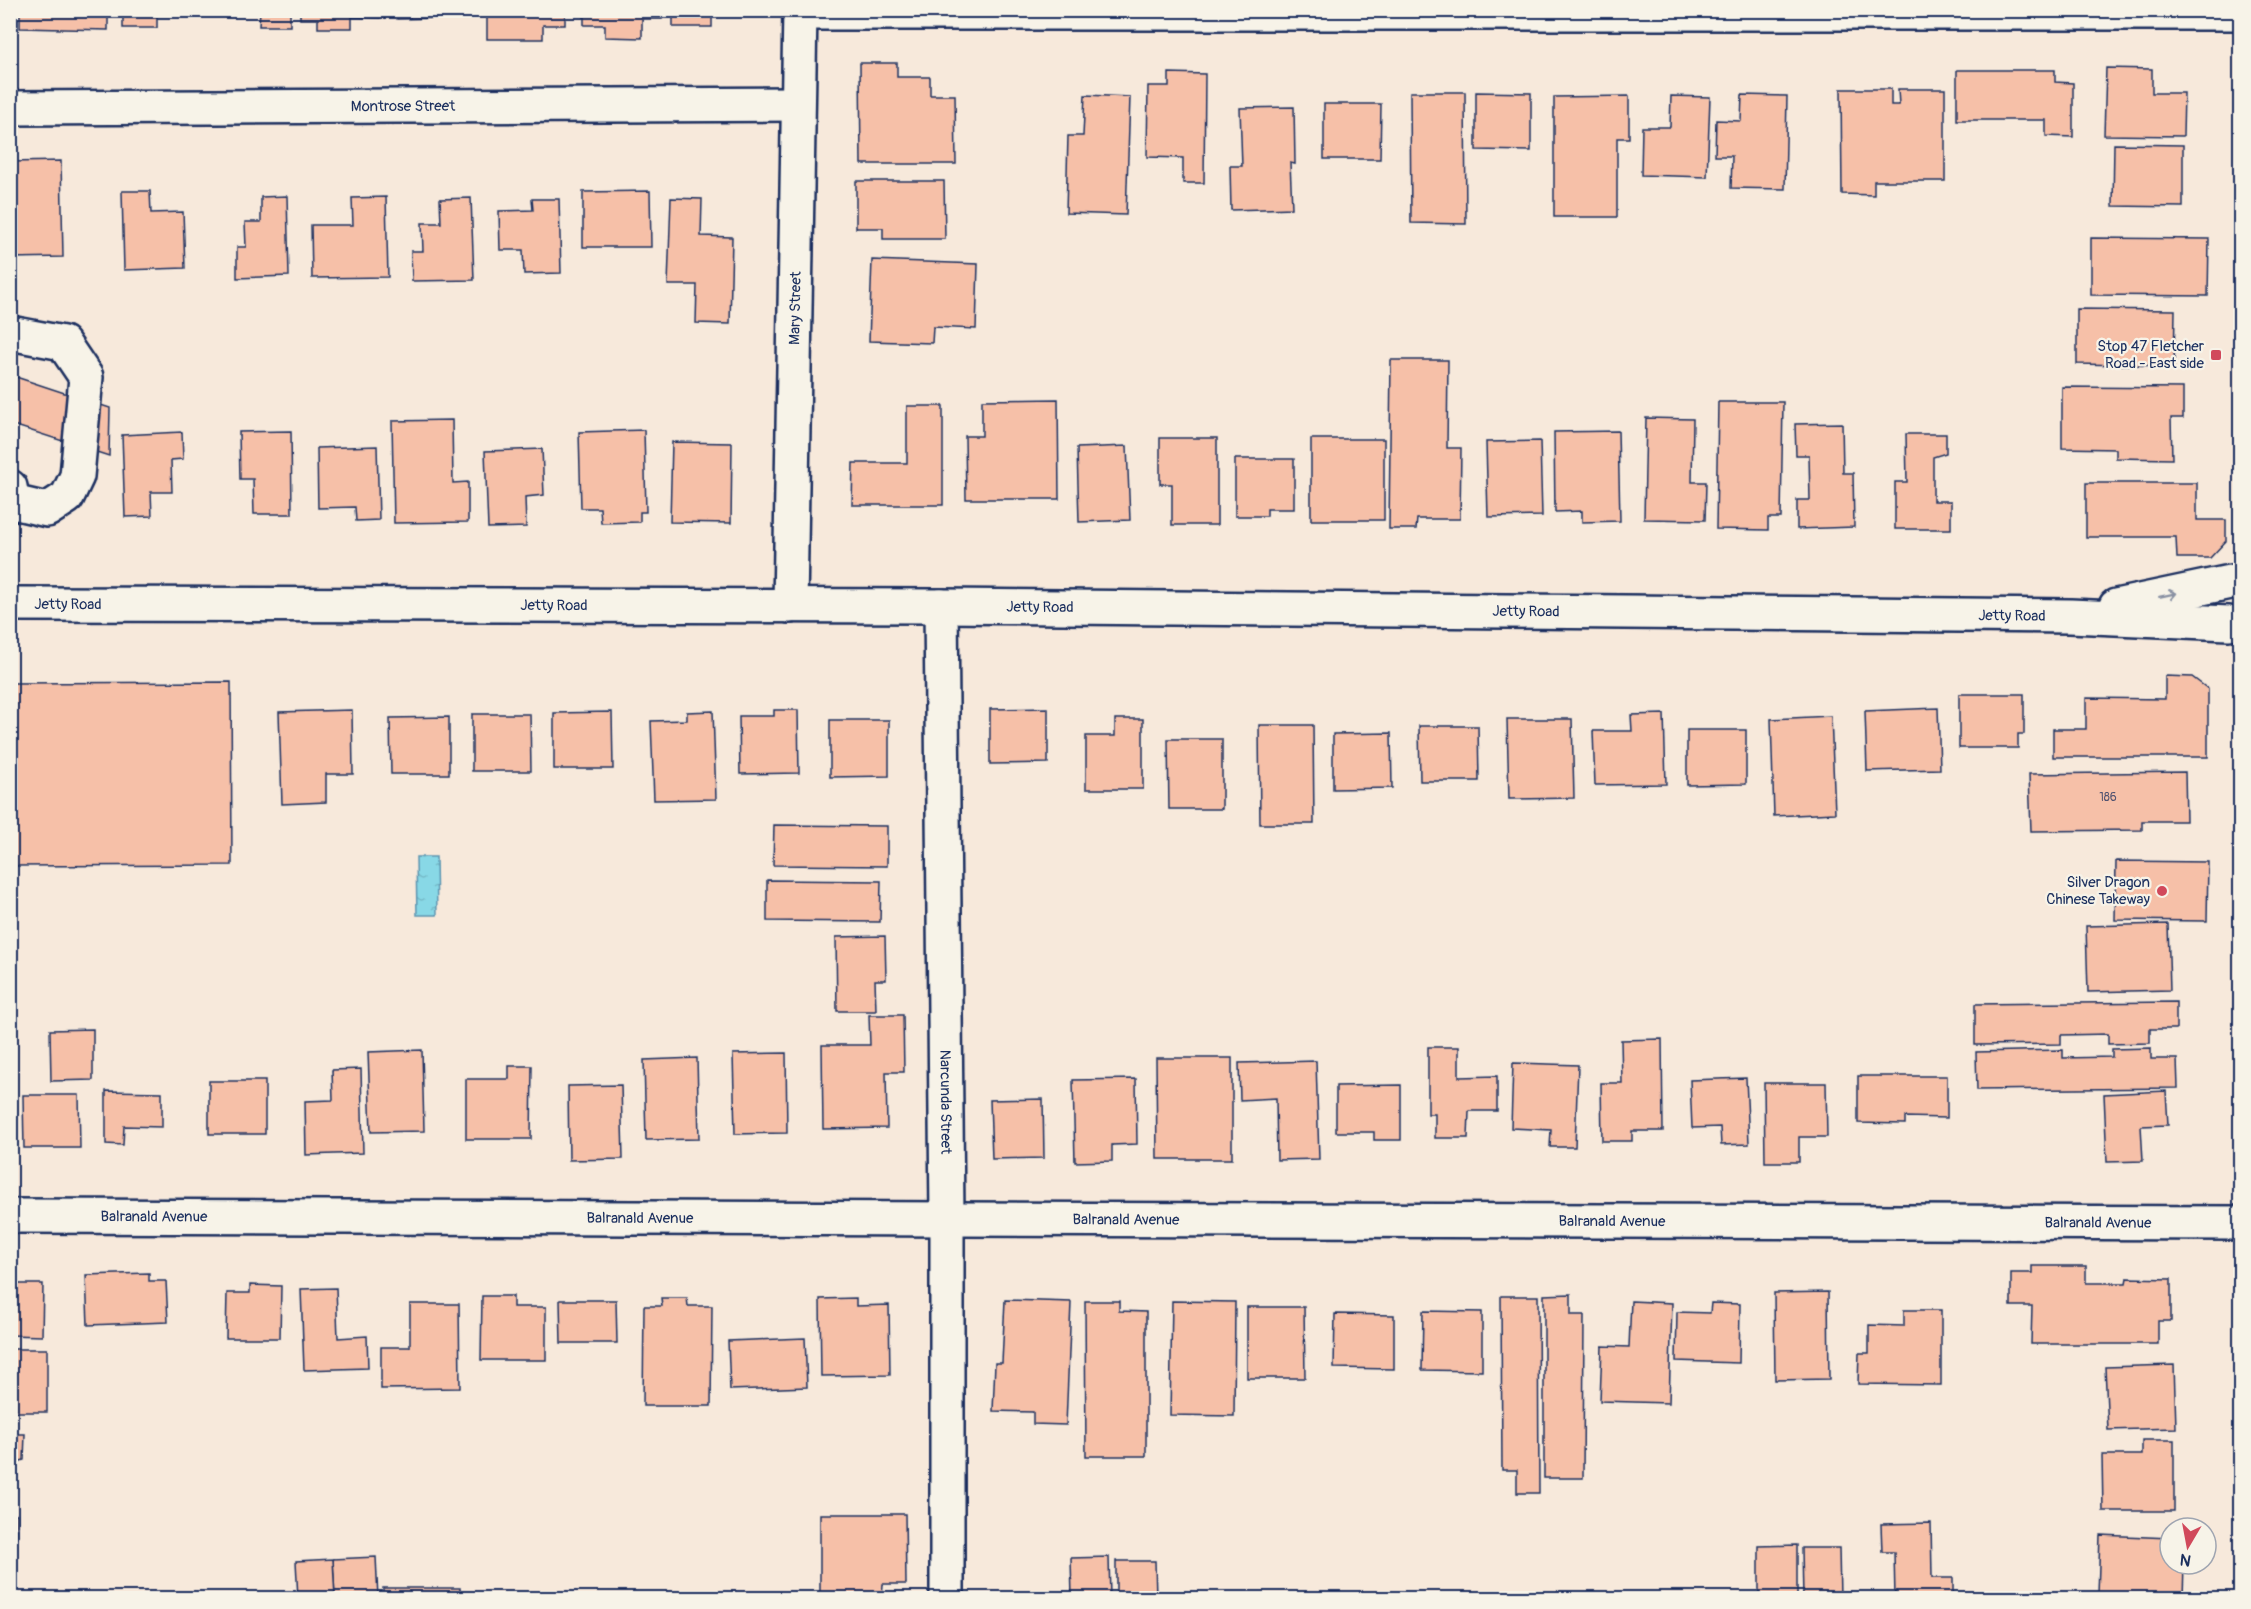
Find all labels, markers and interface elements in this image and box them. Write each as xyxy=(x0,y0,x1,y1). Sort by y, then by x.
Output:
street label: Montrose Street xyxy=(351,97,456,116)
street label: Mary Street xyxy=(785,270,806,345)
place label: Stop 47 Fletcher Road - East side xyxy=(2097,337,2205,373)
marker: Stop 47 Fletcher Road - East side xyxy=(2209,348,2223,362)
one-way arrow xyxy=(2158,589,2177,600)
street label: Jetty Road xyxy=(34,595,102,614)
street label: Jetty Road xyxy=(520,596,588,615)
street label: Jetty Road xyxy=(1006,598,1074,617)
street label: Jetty Road xyxy=(1492,602,1560,621)
street label: Jetty Road xyxy=(1978,606,2046,626)
house number: 186 xyxy=(2099,790,2117,805)
place label: Silver Dragon Chinese Takeway xyxy=(2046,873,2151,909)
marker: Silver Dragon Chinese Takeway xyxy=(2155,884,2169,898)
street label: Narcunda Street xyxy=(935,1050,955,1155)
street label: Balranald Avenue xyxy=(101,1207,208,1227)
street label: Balranald Avenue xyxy=(587,1209,694,1228)
street label: Balranald Avenue xyxy=(1073,1210,1180,1230)
street label: Balranald Avenue xyxy=(1559,1212,1666,1231)
street label: Balranald Avenue xyxy=(2045,1213,2152,1233)
north arrow xyxy=(2158,1516,2218,1576)
text: N xyxy=(2178,1549,2193,1571)

